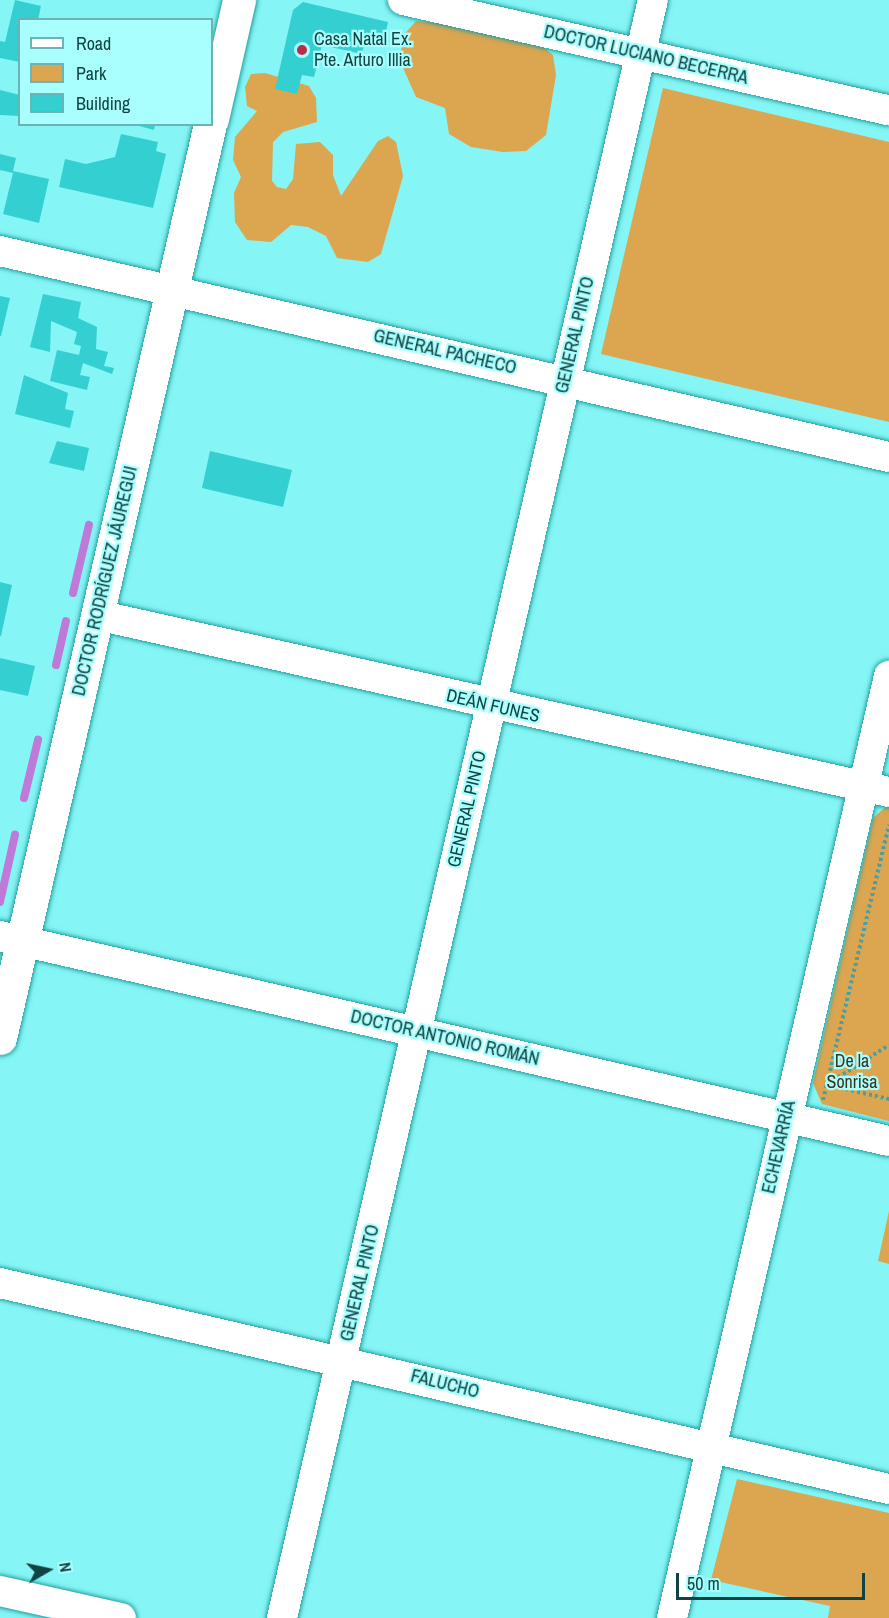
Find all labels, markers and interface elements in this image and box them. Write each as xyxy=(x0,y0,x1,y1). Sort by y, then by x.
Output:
legend xyxy=(18,18,213,126)
street label: DOCTOR LUCIANO BECERRA xyxy=(542,21,750,89)
place label: Casa Natal Ex. Pte. Arturo Illia xyxy=(314,29,412,72)
text: Road xyxy=(76,31,111,56)
marker: Casa Natal Ex. Pte. Arturo Illia xyxy=(295,43,309,57)
text: Park xyxy=(76,61,106,86)
text: Building xyxy=(76,91,130,116)
street label: GENERAL PINTO xyxy=(551,274,599,396)
street label: GENERAL PACHECO xyxy=(371,325,519,379)
street label: DOCTOR RODRÍGUEZ JÁUREGUI xyxy=(68,464,142,698)
street label: DEÁN FUNES xyxy=(444,685,542,727)
street label: GENERAL PINTO xyxy=(443,748,491,870)
street label: DOCTOR ANTONIO ROMÁN xyxy=(348,1006,542,1070)
park label: De la Sonrisa xyxy=(827,1051,877,1094)
street label: ECHEVARRÍA xyxy=(758,1098,800,1196)
street label: GENERAL PINTO xyxy=(336,1222,384,1344)
street label: FALUCHO xyxy=(409,1365,481,1403)
north arrow xyxy=(18,1540,78,1600)
text: N xyxy=(54,1561,77,1574)
scale bar xyxy=(679,1561,868,1599)
text: 50 m xyxy=(687,1571,720,1596)

